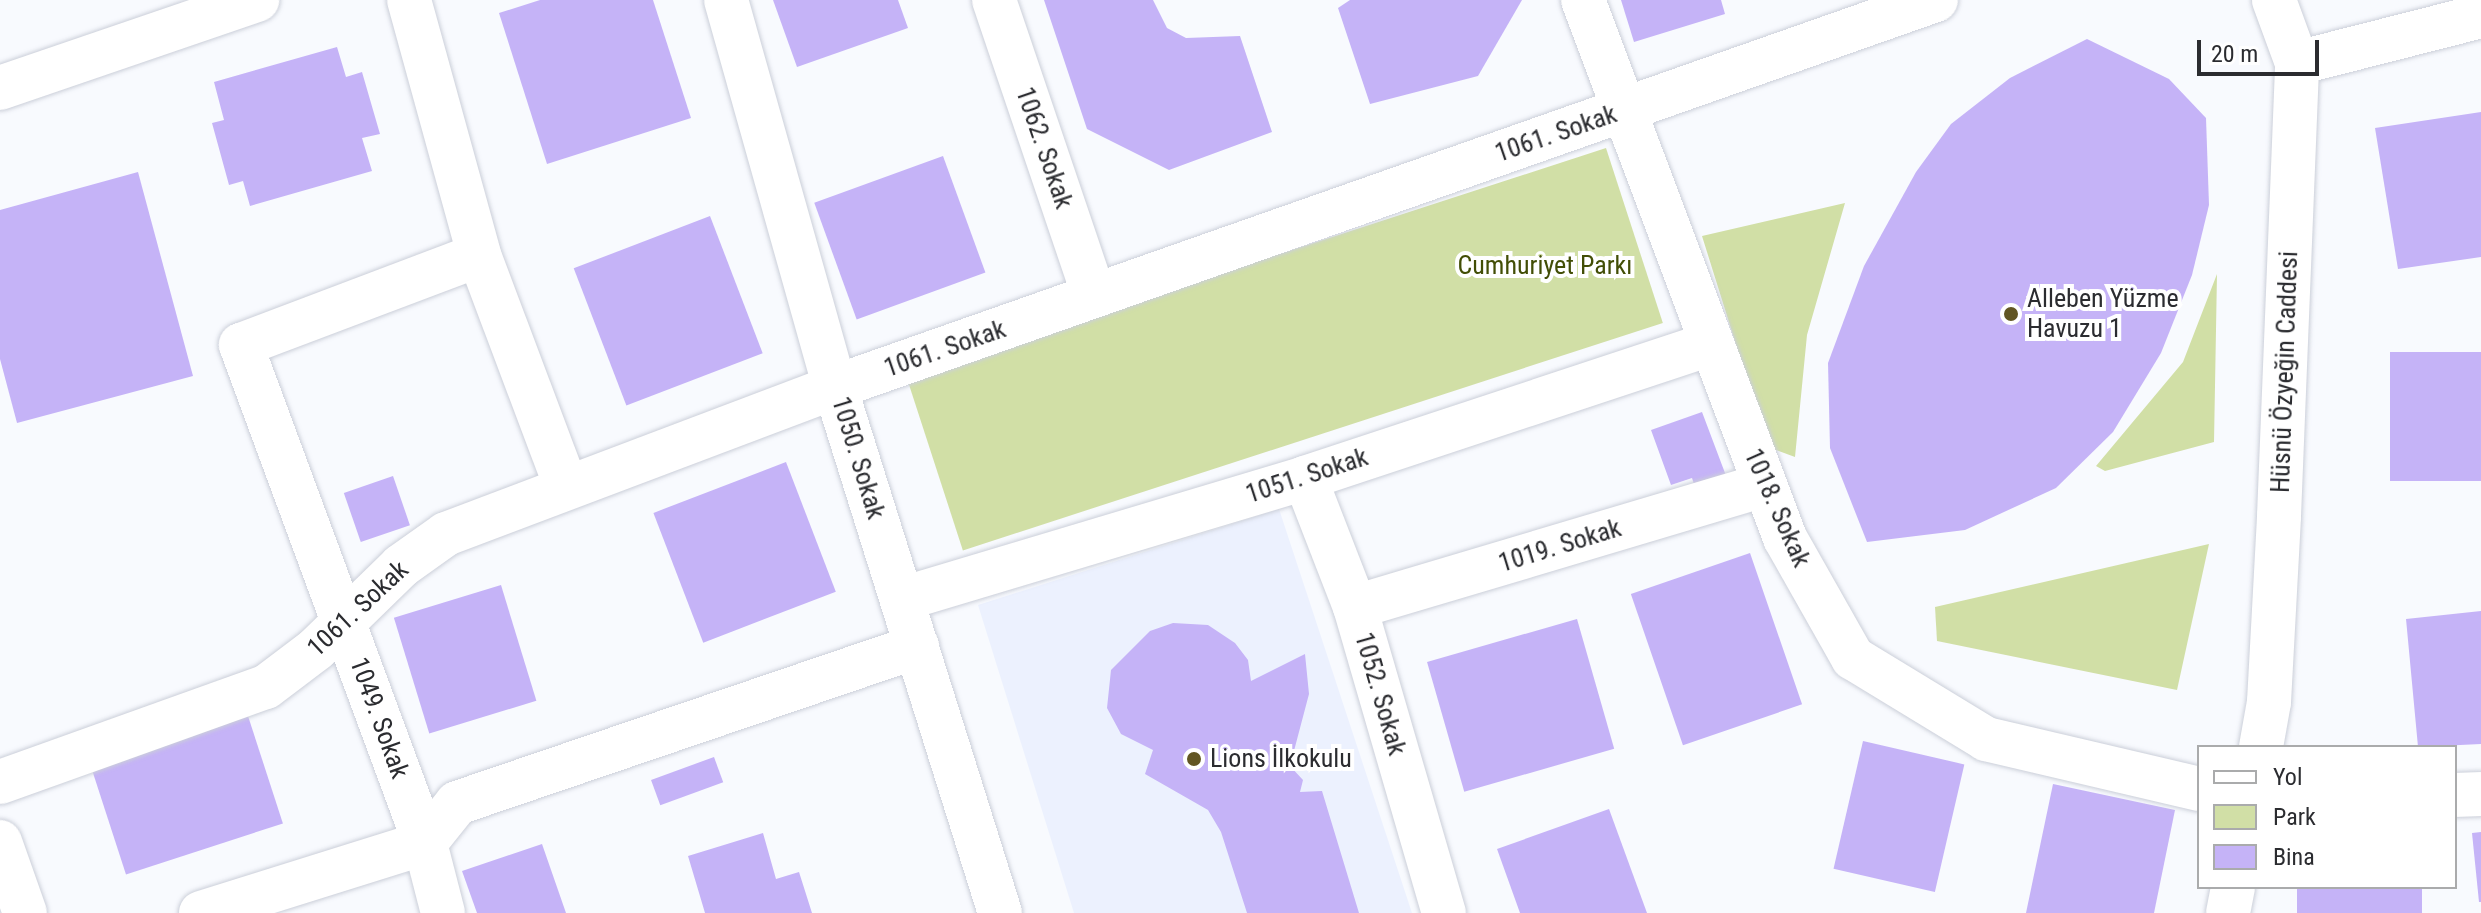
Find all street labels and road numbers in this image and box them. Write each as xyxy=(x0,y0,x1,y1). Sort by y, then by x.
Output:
street label: 1062. Sokak xyxy=(1009,83,1079,213)
street label: 1061. Sokak xyxy=(1491,99,1621,169)
street label: Hüsnü Özyeğin Caddesi xyxy=(2265,251,2305,493)
street label: 1061. Sokak xyxy=(880,314,1010,384)
street label: 1050. Sokak xyxy=(825,393,891,523)
street label: 1051. Sokak xyxy=(1242,442,1372,510)
street label: 1018. Sokak xyxy=(1737,444,1817,572)
street label: 1019. Sokak xyxy=(1495,513,1625,579)
street label: 1061. Sokak xyxy=(301,554,415,664)
street label: 1052. Sokak xyxy=(1348,629,1412,759)
street label: 1049. Sokak xyxy=(343,653,415,783)

